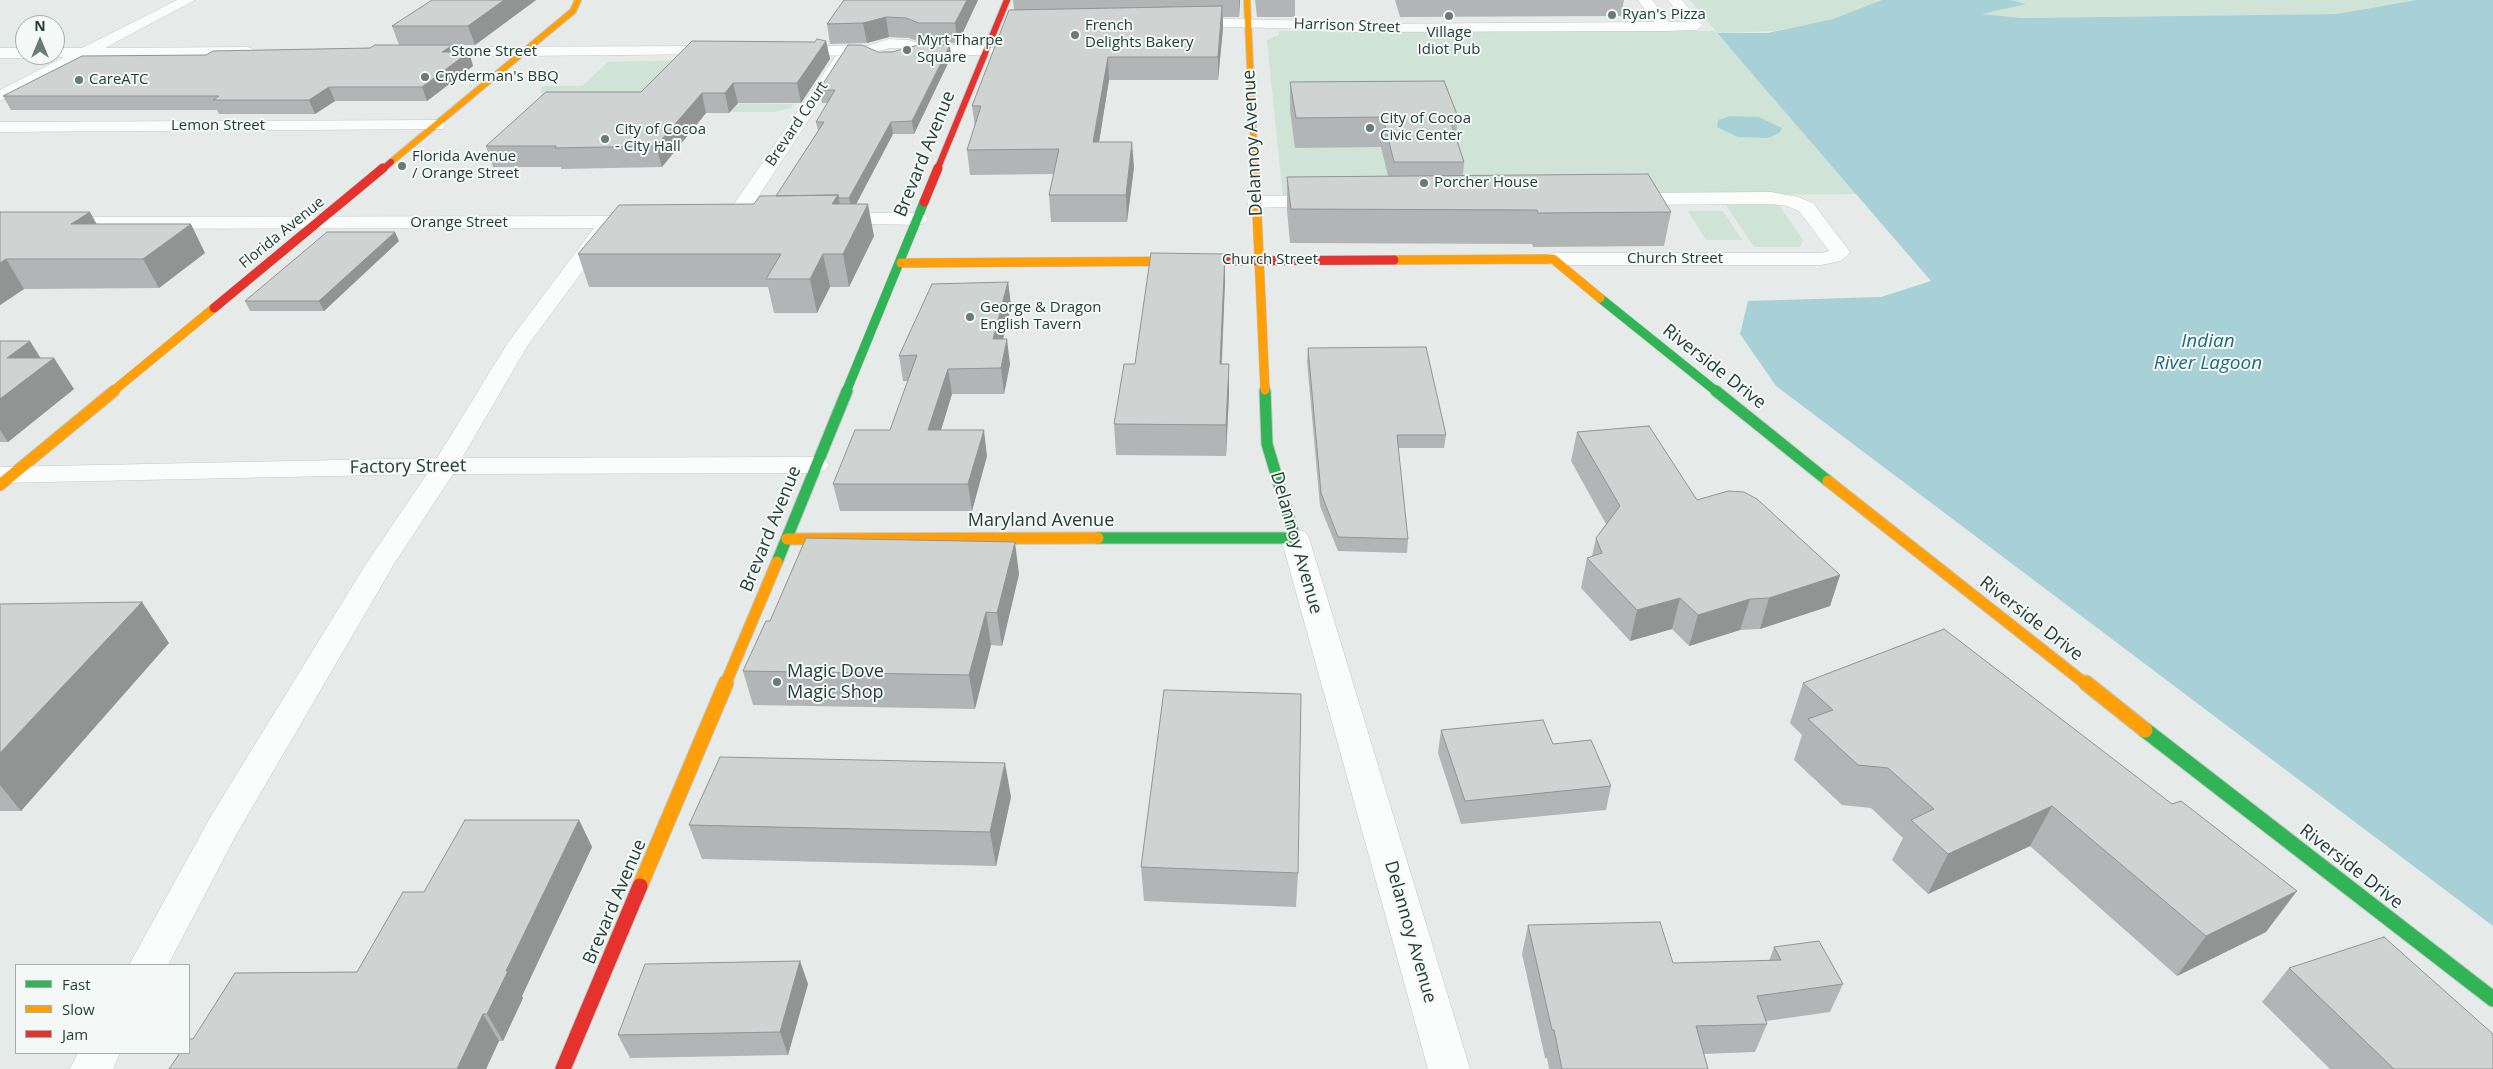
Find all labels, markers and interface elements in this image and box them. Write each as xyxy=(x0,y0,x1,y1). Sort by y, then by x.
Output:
place label: Ryan's Pizza xyxy=(1622,6,1706,24)
marker: Ryan's Pizza xyxy=(1606,9,1618,21)
marker: Village Idiot Pub xyxy=(1443,10,1455,22)
north arrow xyxy=(15,15,65,65)
street label: Harrison Street xyxy=(1293,15,1401,37)
text: N xyxy=(34,16,46,35)
place label: French Delights Bakery xyxy=(1085,17,1194,52)
place label: Village Idiot Pub xyxy=(1418,24,1480,59)
marker: French Delights Bakery xyxy=(1069,29,1081,41)
place label: Myrt Tharpe Square xyxy=(917,32,1003,67)
street label: Stone Street xyxy=(451,43,537,61)
marker: Myrt Tharpe Square xyxy=(901,44,913,56)
place label: Cryderman's BBQ xyxy=(435,68,559,86)
street label: Delannoy Avenue xyxy=(1238,69,1268,217)
place label: CareATC xyxy=(89,71,149,89)
marker: Cryderman's BBQ xyxy=(419,71,431,83)
marker: CareATC xyxy=(73,74,85,86)
street label: Brevard Court xyxy=(762,78,832,170)
street label: Brevard Avenue xyxy=(890,88,960,220)
place label: City of Cocoa Civic Center xyxy=(1380,110,1471,145)
street label: Lemon Street xyxy=(171,117,265,135)
place label: City of Cocoa - City Hall xyxy=(615,121,706,156)
marker: City of Cocoa Civic Center xyxy=(1364,122,1376,134)
marker: City of Cocoa - City Hall xyxy=(599,133,611,145)
place label: Florida Avenue / Orange Street xyxy=(412,148,519,183)
marker: Florida Avenue / Orange Street xyxy=(396,160,408,172)
place label: Porcher House xyxy=(1434,174,1538,192)
marker: Porcher House xyxy=(1418,177,1430,189)
street label: Florida Avenue xyxy=(236,193,328,273)
street label: Orange Street xyxy=(410,214,508,232)
street label: Church Street xyxy=(1627,250,1723,268)
street label: Church Street xyxy=(1222,251,1318,269)
place label: George & Dragon English Tavern xyxy=(980,299,1101,334)
marker: George & Dragon English Tavern xyxy=(964,311,976,323)
street label: Riverside Drive xyxy=(1658,320,1770,414)
water label: Indian River Lagoon xyxy=(2154,331,2262,375)
street label: Factory Street xyxy=(350,455,466,479)
street label: Brevard Avenue xyxy=(736,463,806,595)
street label: Delannoy Avenue xyxy=(1265,469,1327,617)
street label: Maryland Avenue xyxy=(968,510,1114,532)
street label: Riverside Drive xyxy=(1975,572,2087,666)
place label: Magic Dove Magic Shop xyxy=(787,661,884,704)
marker: Magic Dove Magic Shop xyxy=(771,676,783,688)
street label: Riverside Drive xyxy=(2295,820,2407,914)
street label: Brevard Avenue xyxy=(579,836,651,968)
street label: Delannoy Avenue xyxy=(1379,858,1441,1006)
legend xyxy=(15,964,190,1054)
text: Fast xyxy=(62,974,91,994)
text: Slow xyxy=(62,999,95,1019)
text: Jam xyxy=(62,1024,88,1044)

